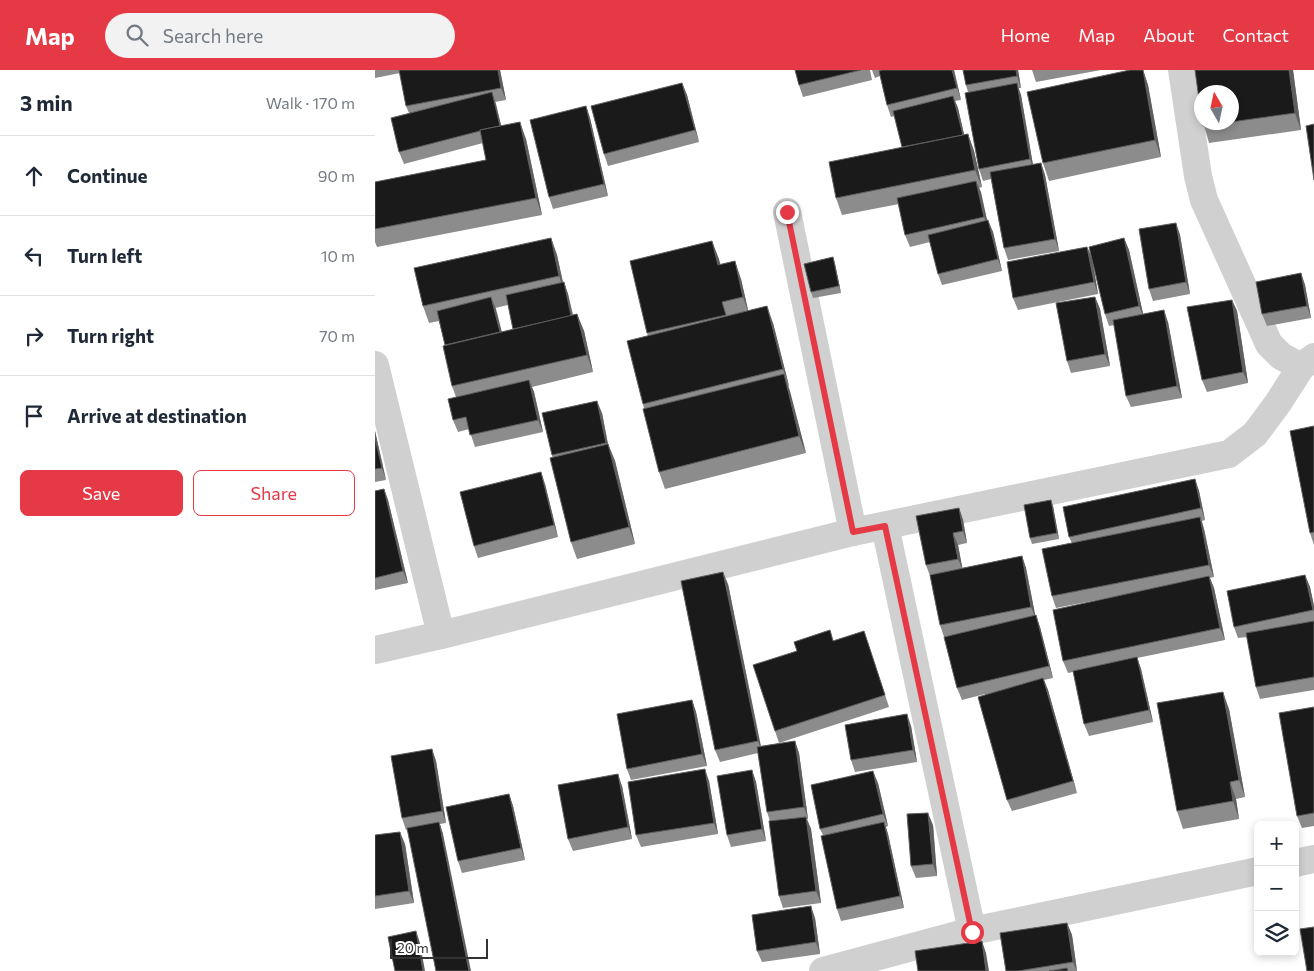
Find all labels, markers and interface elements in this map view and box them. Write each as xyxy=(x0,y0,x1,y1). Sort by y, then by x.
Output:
search box xyxy=(105,13,455,58)
text: Map xyxy=(25,21,75,50)
icon: search xyxy=(123,21,151,49)
text: Search here xyxy=(163,24,263,47)
text: Home xyxy=(1001,24,1050,46)
text: Map xyxy=(1078,24,1115,46)
text: About xyxy=(1143,24,1195,46)
text: Contact xyxy=(1223,24,1289,46)
north arrow xyxy=(1194,85,1239,130)
text: 3 min xyxy=(20,90,73,115)
text: Walk · 170 m xyxy=(266,93,355,112)
icon: ahead xyxy=(20,162,48,190)
text: Continue xyxy=(67,164,147,187)
text: 90 m xyxy=(318,166,355,185)
route end xyxy=(776,201,799,224)
icon: left xyxy=(20,242,48,270)
text: Turn left xyxy=(67,244,142,267)
text: 10 m xyxy=(321,246,355,265)
icon: right xyxy=(20,322,48,350)
text: Turn right xyxy=(67,324,154,347)
text: 70 m xyxy=(319,326,355,345)
icon: arrive xyxy=(20,402,48,430)
text: Arrive at destination xyxy=(67,404,247,427)
button: Save xyxy=(20,470,183,516)
button: Share xyxy=(193,470,355,516)
map controls xyxy=(1254,821,1299,956)
button: + xyxy=(1254,821,1299,866)
button: − xyxy=(1254,866,1299,911)
button: layers xyxy=(1254,911,1299,956)
route start xyxy=(961,921,984,944)
scale bar xyxy=(390,936,487,959)
text: 20 m xyxy=(397,939,429,956)

